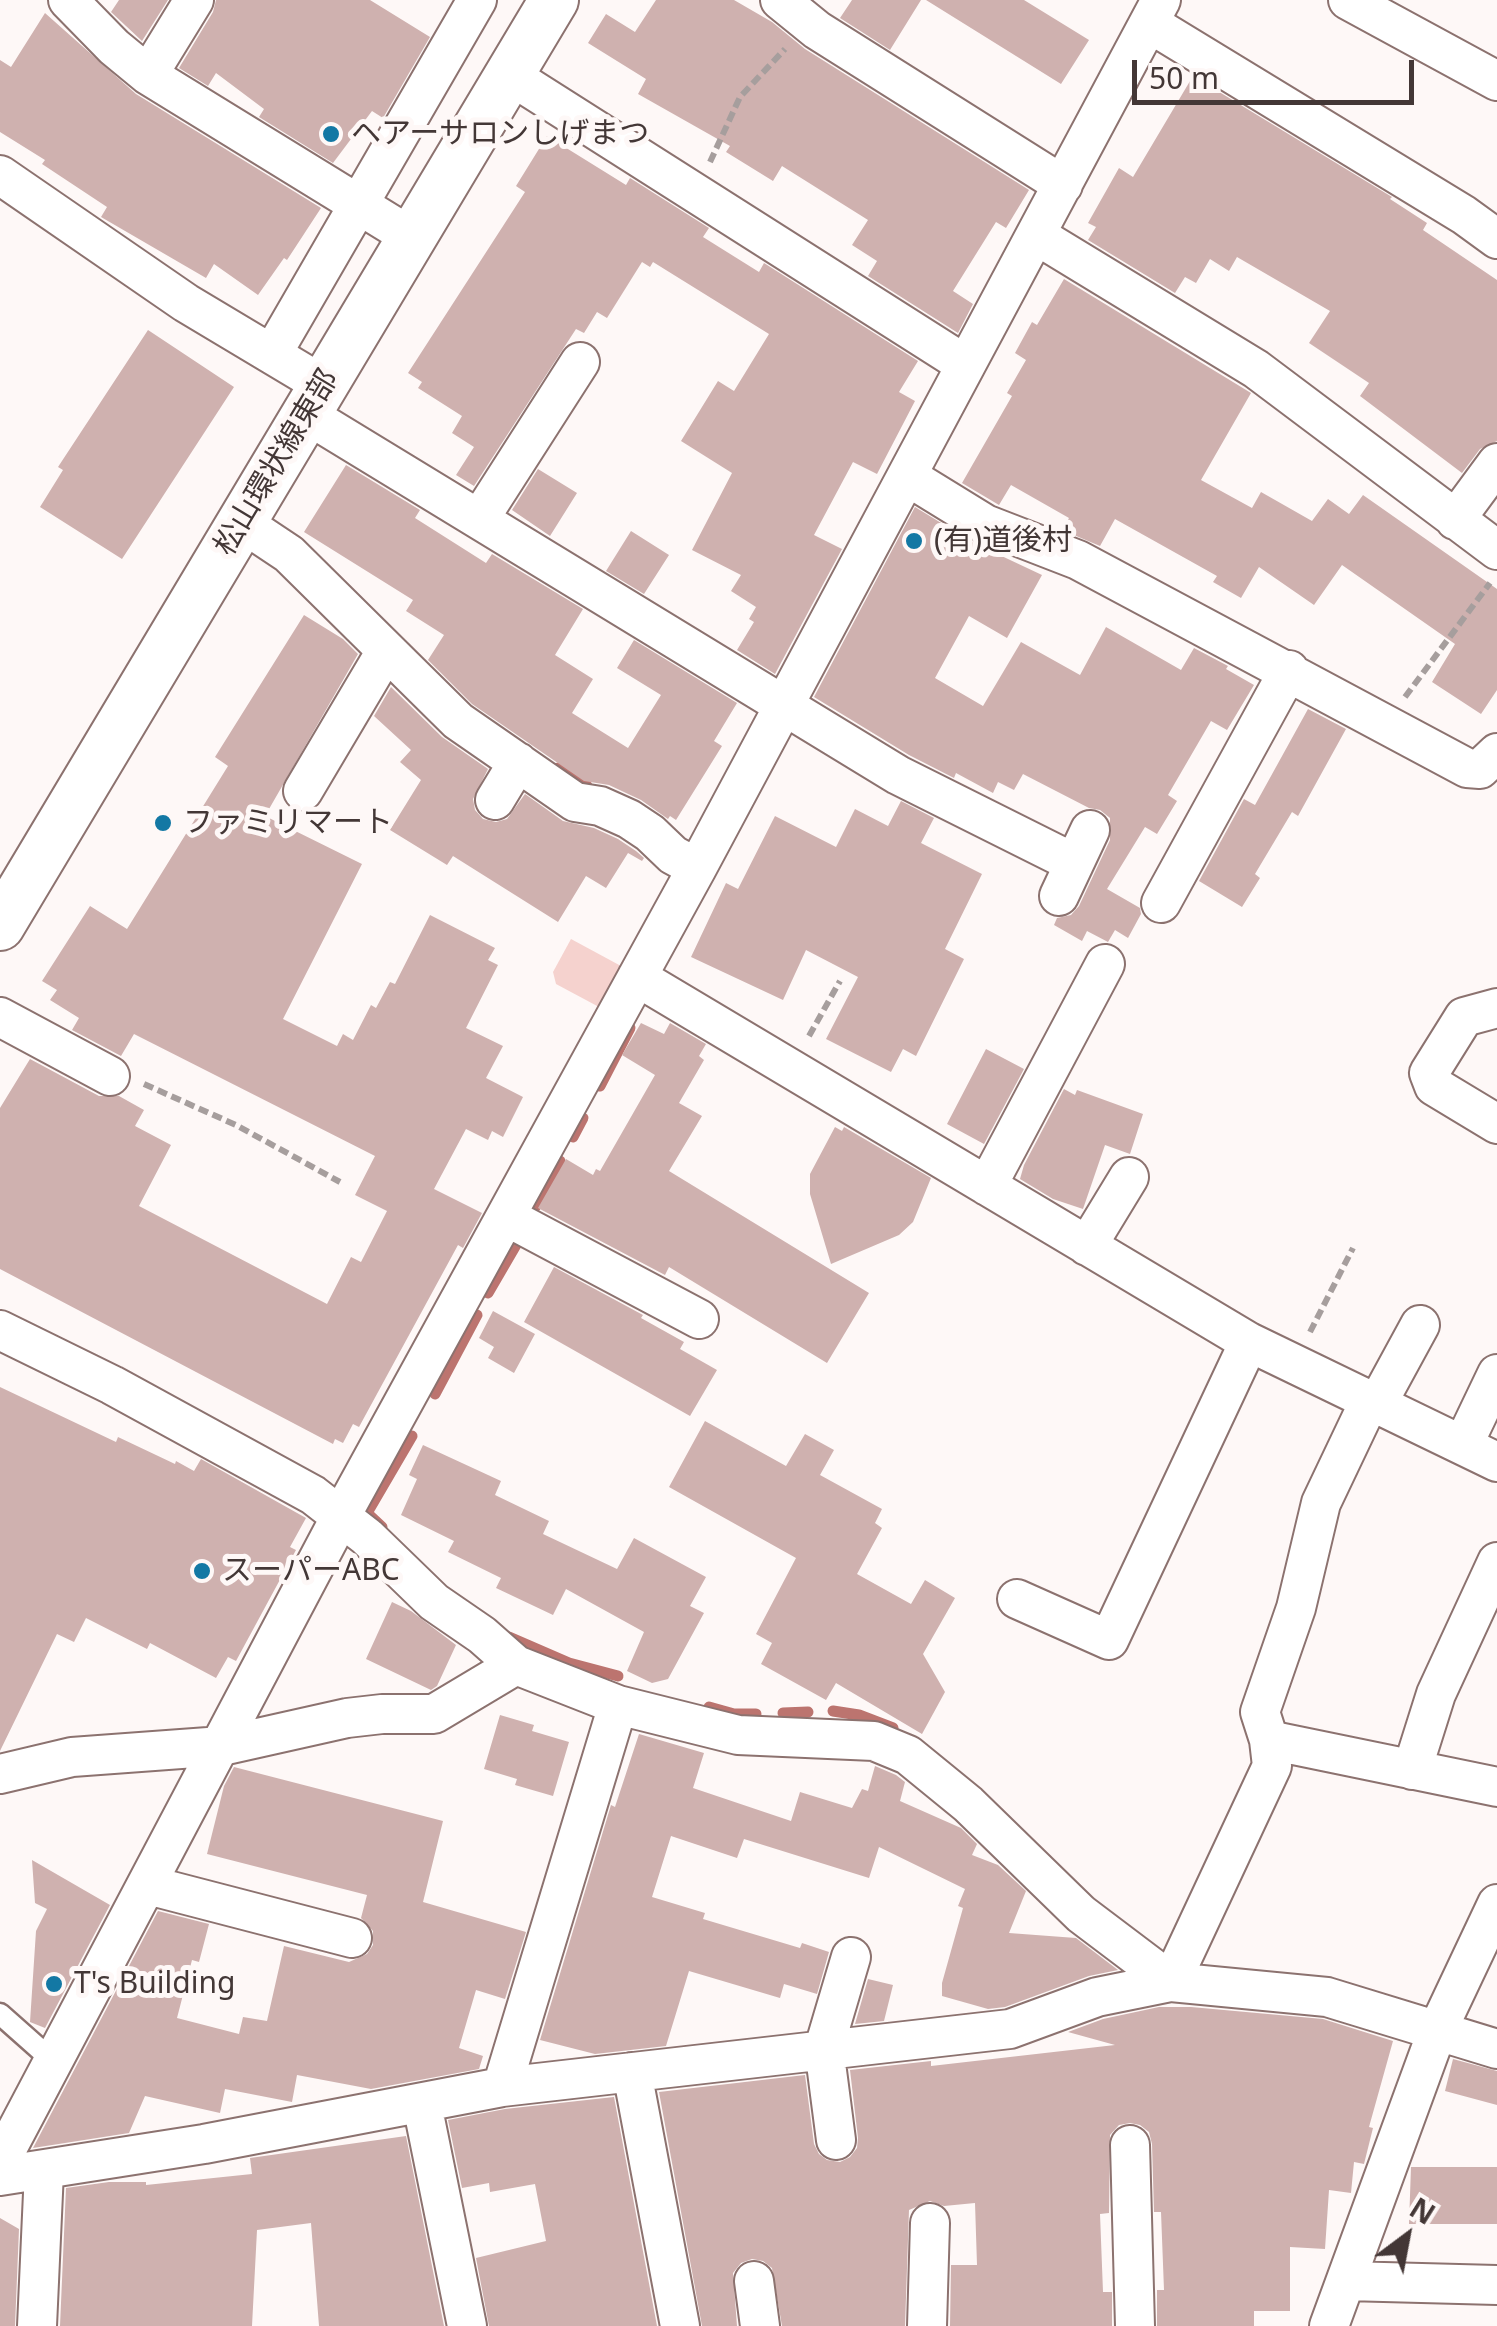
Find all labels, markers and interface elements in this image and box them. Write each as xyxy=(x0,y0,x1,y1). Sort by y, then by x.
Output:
scale bar xyxy=(1137,40,1420,102)
text: 50 m xyxy=(1149,57,1219,98)
place label: ヘアーサロンしげまつ xyxy=(351,116,649,152)
marker: ヘアーサロンしげまつ xyxy=(320,123,342,145)
street label: 松山環状線東部 xyxy=(207,364,347,562)
place label: (有)道後村 xyxy=(934,523,1072,559)
marker: (有)道後村 xyxy=(903,530,925,552)
place label: ファミリマート xyxy=(183,805,393,841)
marker: ファミリマート xyxy=(152,812,174,834)
place label: スーパーABC xyxy=(222,1553,400,1589)
marker: スーパーABC xyxy=(191,1560,213,1582)
place label: T's Building xyxy=(74,1966,235,2002)
marker: T's Building xyxy=(43,1973,65,1995)
north arrow xyxy=(1357,2186,1457,2286)
text: N xyxy=(1403,2188,1443,2233)

